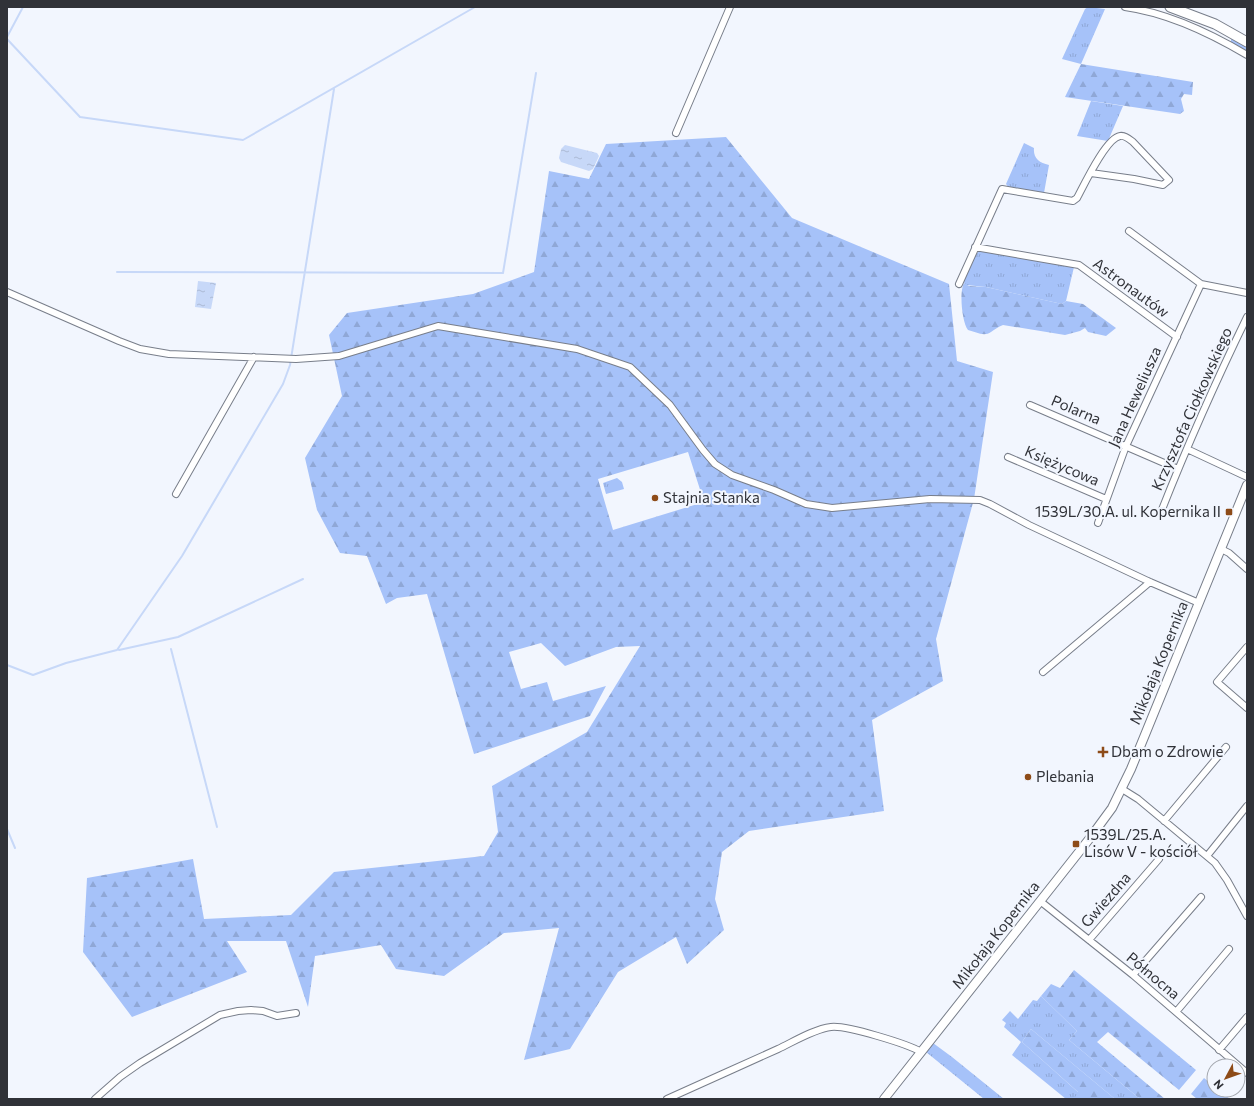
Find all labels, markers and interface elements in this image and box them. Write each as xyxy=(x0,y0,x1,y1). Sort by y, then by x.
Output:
street label: Astronautów xyxy=(1090,254,1173,321)
street label: Krzysztofa Ciołkowskiego xyxy=(1147,324,1235,493)
street label: Jana Heweliusza xyxy=(1104,343,1164,450)
street label: Polarna xyxy=(1049,391,1104,428)
street label: Księżycowa xyxy=(1022,441,1102,489)
place label: Stajnia Stanka xyxy=(663,488,760,506)
marker: Stajnia Stanka xyxy=(650,493,660,503)
place label: 1539L/30.A. ul. Kopernika II xyxy=(1035,502,1221,520)
marker: 1539L/30.A. ul. Kopernika II xyxy=(1224,507,1234,517)
street label: Mikołaja Kopernika xyxy=(1125,598,1191,727)
place label: Dbam o Zdrowie xyxy=(1111,742,1224,760)
marker: Dbam o Zdrowie xyxy=(1098,747,1108,757)
place label: Plebania xyxy=(1036,767,1094,785)
marker: Plebania xyxy=(1023,772,1033,782)
place label: 1539L/25.A. Lisów V - kościół xyxy=(1084,825,1198,860)
marker: 1539L/25.A. Lisów V - kościół xyxy=(1071,839,1081,849)
street label: Gwiezdna xyxy=(1076,868,1134,931)
street label: Mikołaja Kopernika xyxy=(948,877,1043,992)
street label: Północna xyxy=(1123,948,1184,1003)
north arrow xyxy=(1206,1058,1246,1098)
text: N xyxy=(1210,1078,1226,1092)

